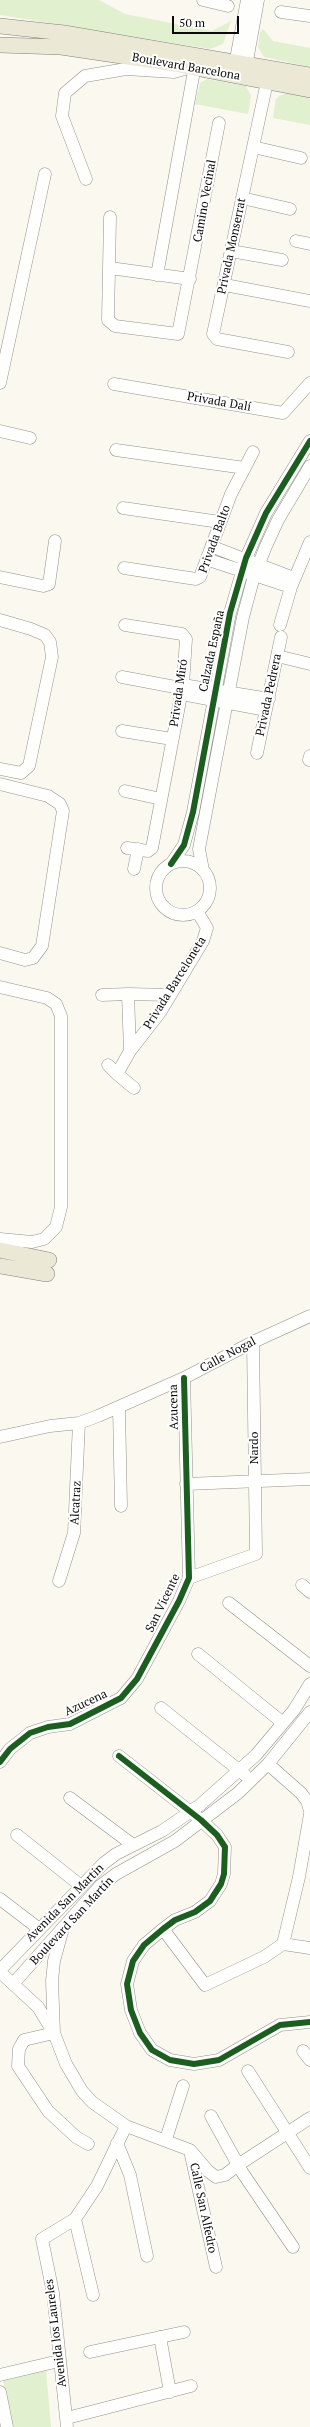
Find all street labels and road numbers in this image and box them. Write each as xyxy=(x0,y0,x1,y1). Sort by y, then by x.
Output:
street label: Boulevard Barcelona xyxy=(131,50,241,84)
street label: Camino Vecinal xyxy=(191,159,219,243)
street label: Privada Monserrat xyxy=(215,196,249,296)
street label: Privada Dalí xyxy=(186,389,252,415)
street label: Privada Balto xyxy=(196,503,234,575)
street label: Calzada España xyxy=(196,609,228,693)
street label: Privada Pedrera xyxy=(253,652,285,738)
street label: Privada Miró xyxy=(167,658,191,728)
street label: Privada Barceloneta xyxy=(141,934,209,1032)
street label: Calle Nogal xyxy=(198,1334,258,1376)
street label: Azucena xyxy=(166,1384,182,1430)
street label: Nardo xyxy=(248,1432,262,1464)
street label: Alcatraz xyxy=(68,1480,84,1526)
street label: San Vicente xyxy=(143,1571,183,1635)
street label: Azucena xyxy=(62,1687,110,1719)
street label: Avenida San Martin xyxy=(23,1861,107,1945)
street label: Boulevard San Martín xyxy=(27,1874,117,1968)
street label: Calle San Alfedro xyxy=(186,2161,220,2255)
street label: Avenida los Laureles xyxy=(42,2278,70,2388)

